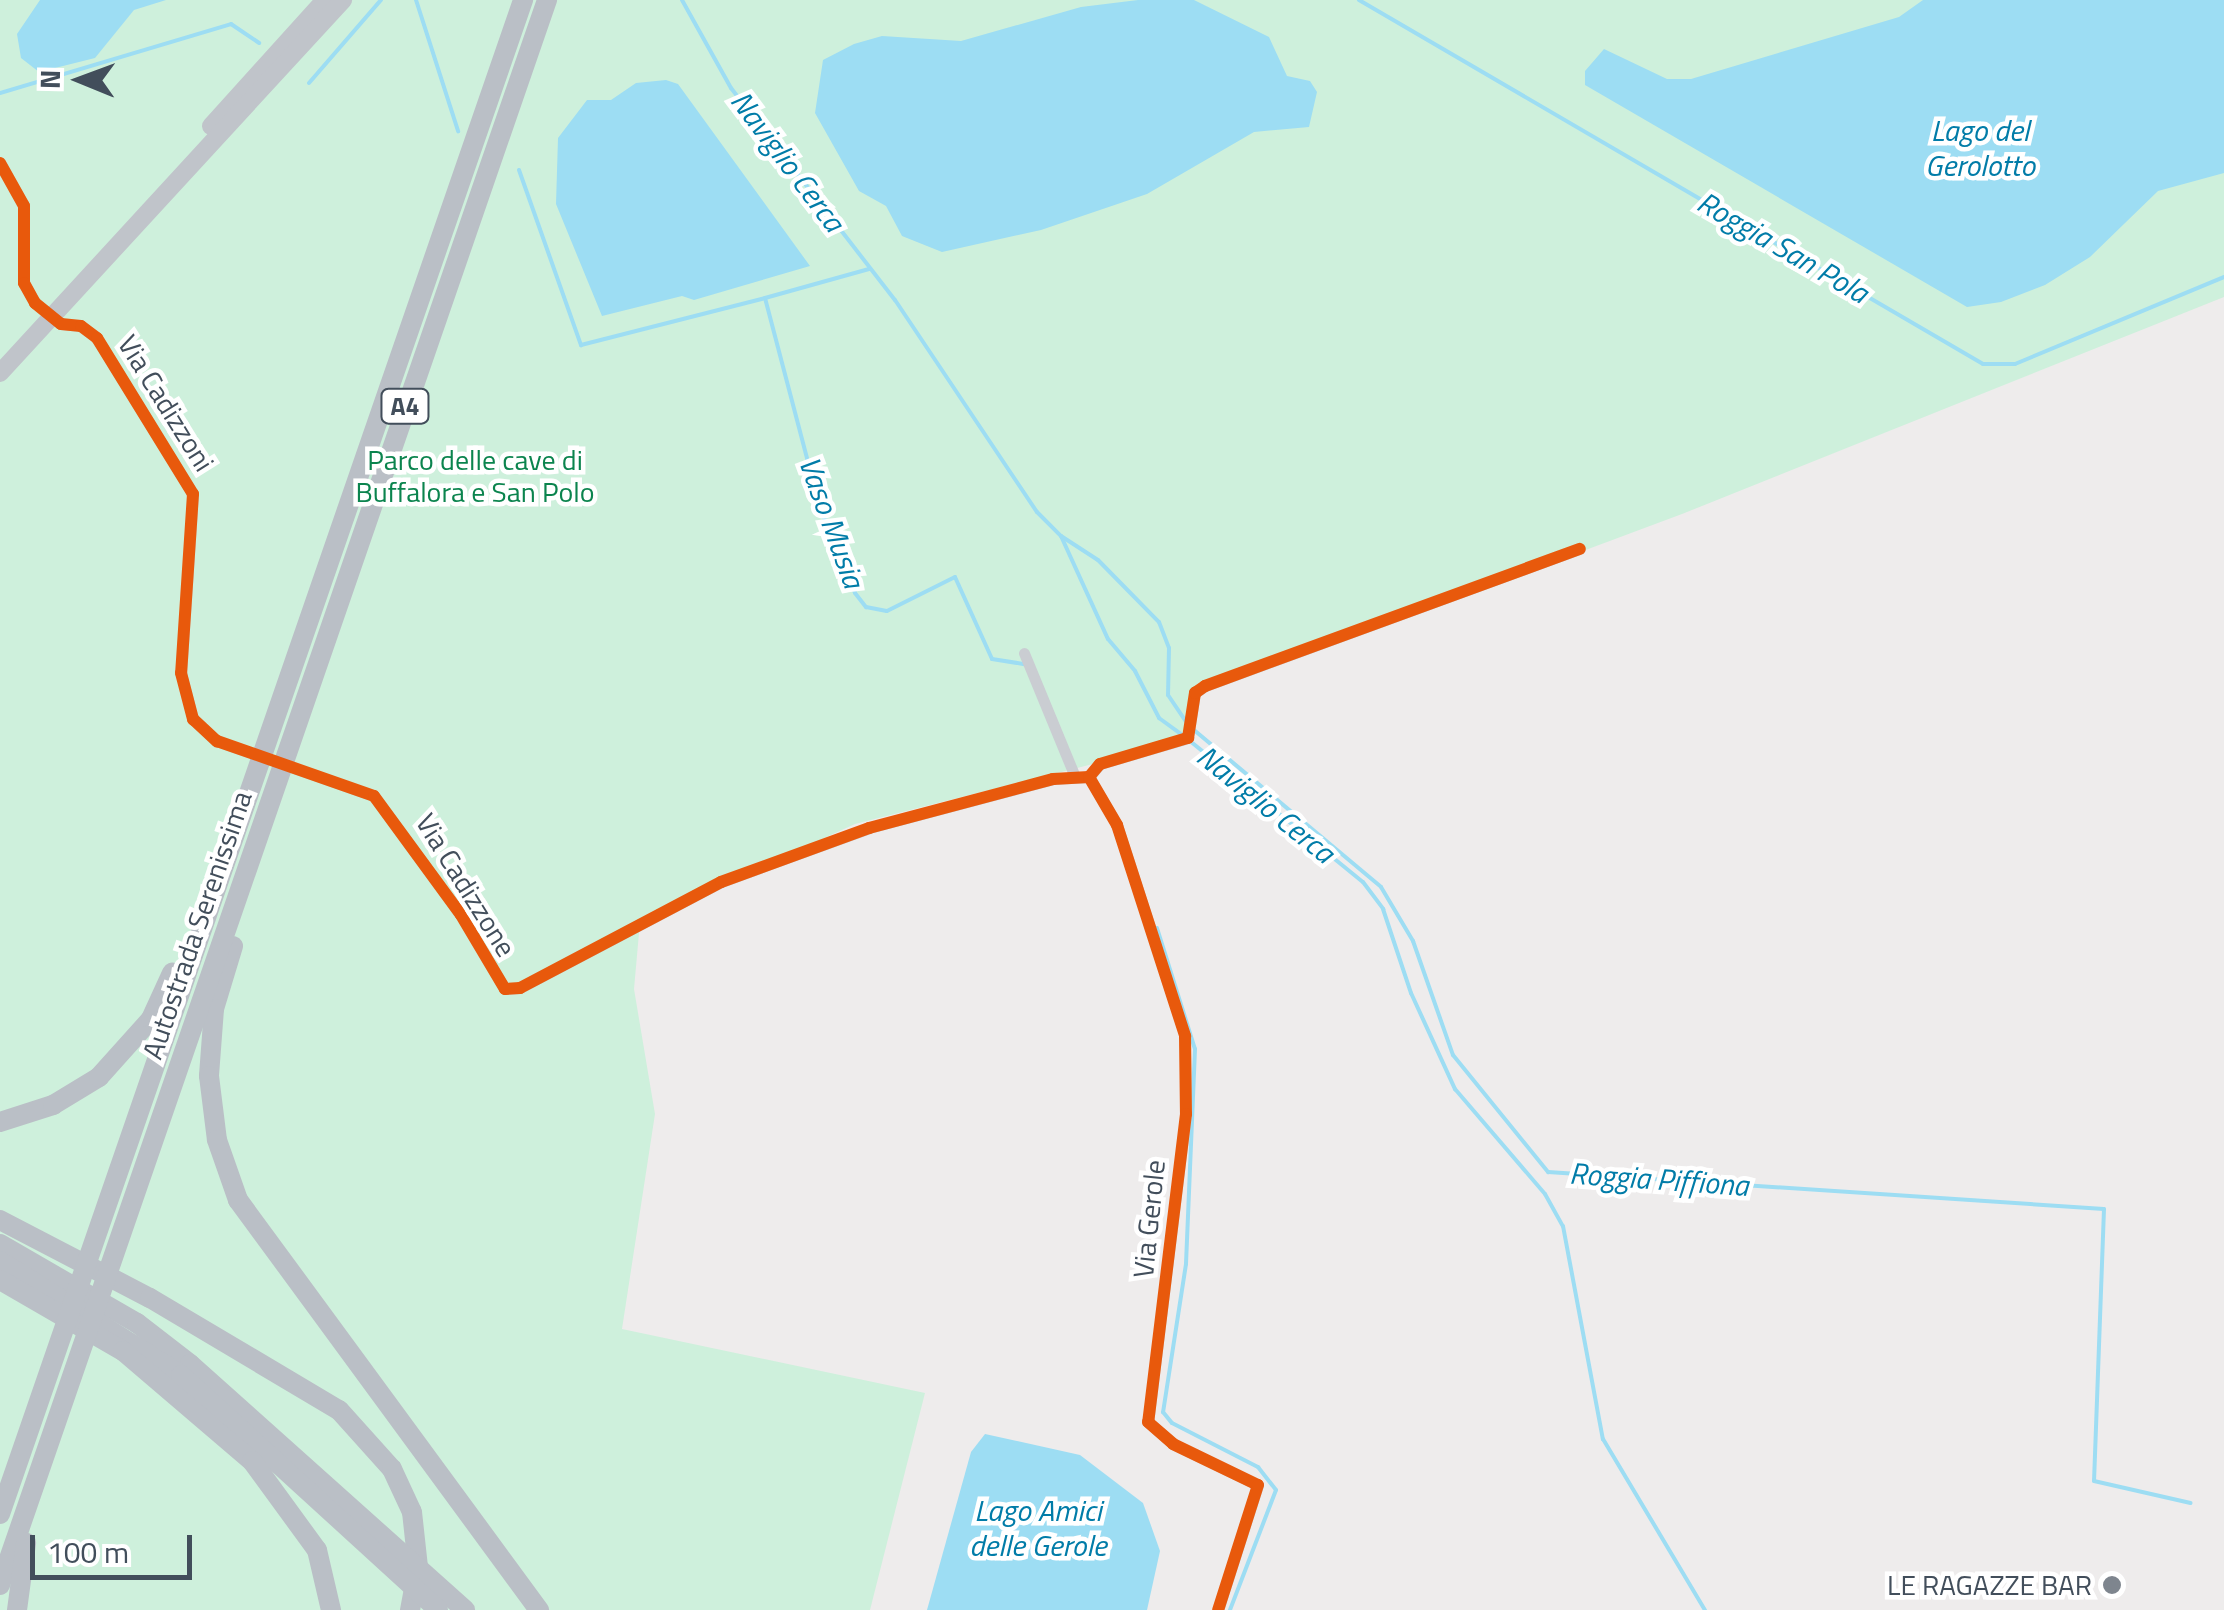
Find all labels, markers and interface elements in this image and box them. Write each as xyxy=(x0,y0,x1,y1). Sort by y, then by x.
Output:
north arrow xyxy=(30,30,130,130)
text: N xyxy=(28,69,71,90)
water label: Naviglio Cerca xyxy=(724,84,852,238)
water label: Lago del Gerolotto xyxy=(1925,112,2035,182)
water label: Roggia San Pola xyxy=(1691,184,1875,310)
street label: Via Cadizzoni xyxy=(111,329,221,477)
road number: A4 xyxy=(380,386,430,426)
park label: Parco delle cave di Buffalora e San Polo xyxy=(355,443,595,509)
water label: Vaso Musia xyxy=(792,451,872,593)
water label: Naviglio Cerca xyxy=(1190,738,1342,870)
street label: Autostrada Serenissima xyxy=(135,787,259,1063)
street label: Via Cadizzone xyxy=(409,807,523,963)
water label: Roggia Piffiona xyxy=(1568,1155,1750,1203)
street label: Via Gerole xyxy=(1126,1158,1172,1280)
water label: Lago Amici delle Gerole xyxy=(969,1492,1107,1562)
scale bar xyxy=(35,1515,198,1577)
text: 100 m xyxy=(47,1529,129,1575)
place label: LE RAGAZZE BAR xyxy=(1887,1568,2092,1602)
marker: LE RAGAZZE BAR xyxy=(2101,1574,2123,1596)

